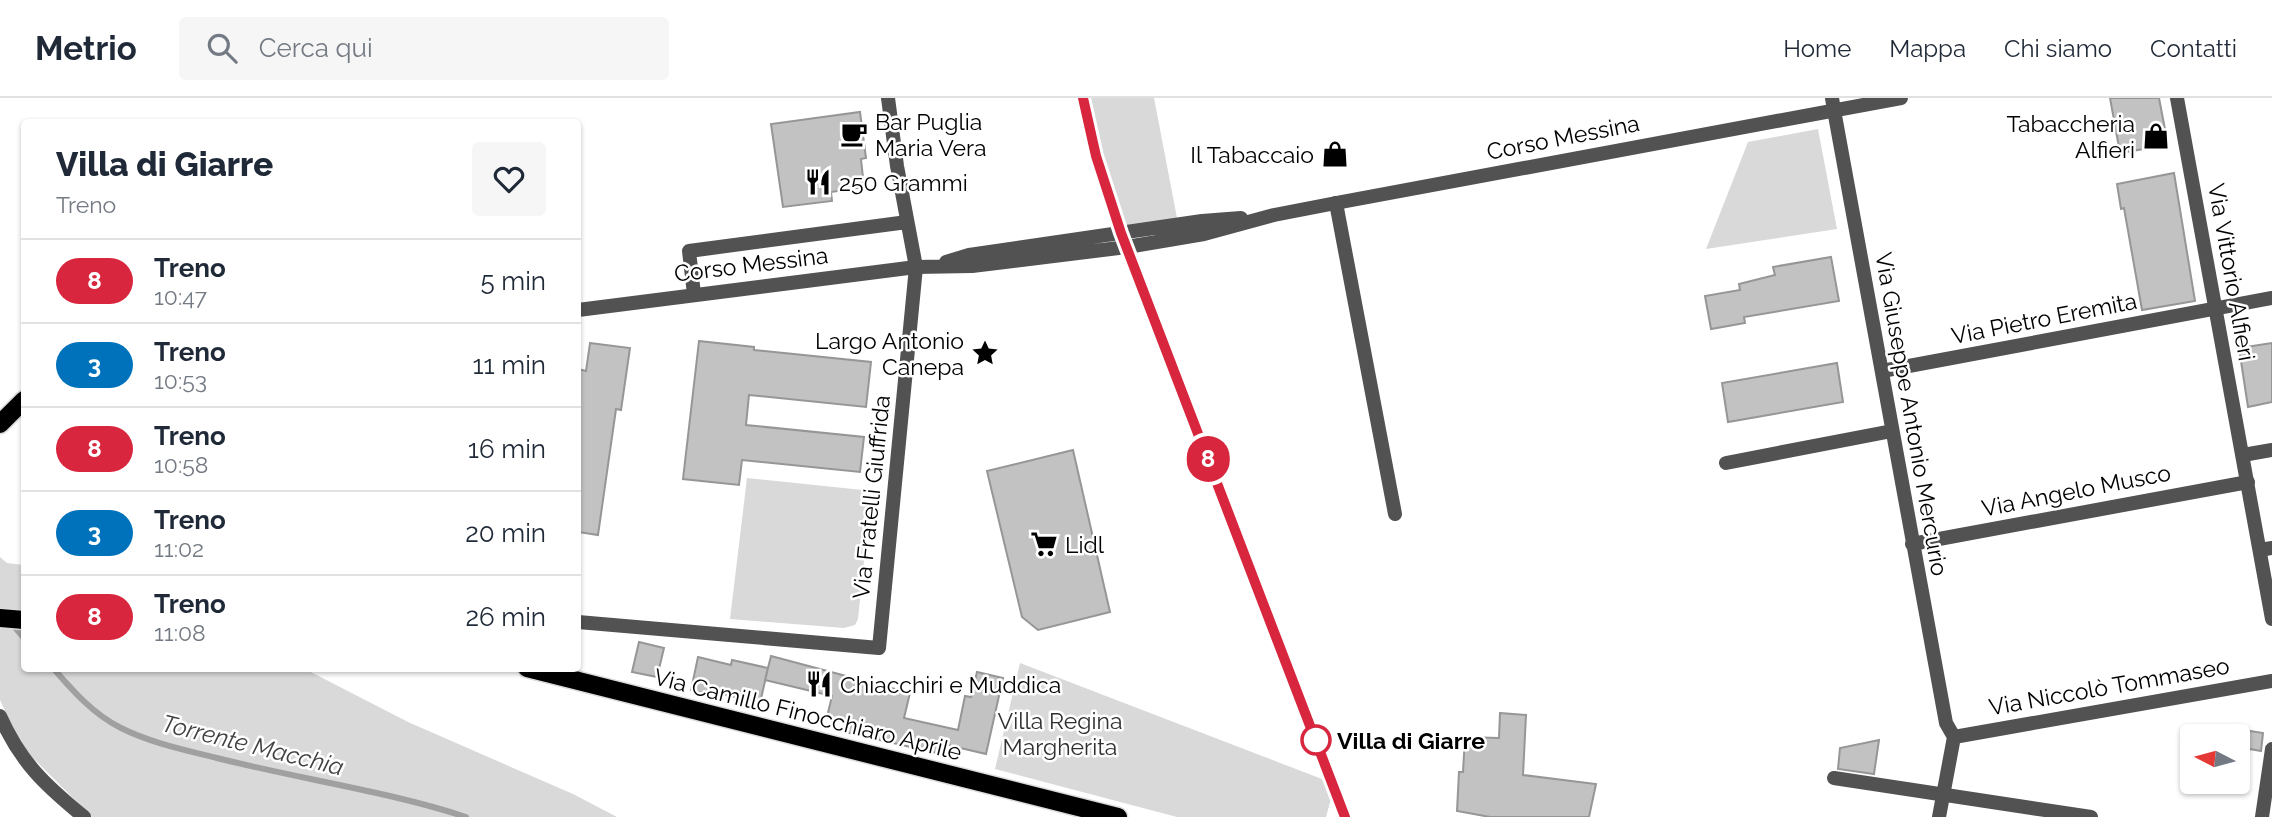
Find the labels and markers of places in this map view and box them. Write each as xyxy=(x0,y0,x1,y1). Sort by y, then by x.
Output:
place label: Bar Puglia Maria Vera xyxy=(875,108,986,161)
place label: Tabaccheria Alfieri xyxy=(2006,110,2135,163)
cafe icon: Bar Puglia Maria Vera xyxy=(839,119,869,149)
shop icon: Tabaccheria Alfieri xyxy=(2141,121,2171,151)
shop icon: Il Tabaccaio xyxy=(1320,139,1350,169)
place label: Il Tabaccaio xyxy=(1190,141,1314,168)
restaurant icon: 250 Grammi xyxy=(803,167,833,197)
place label: 250 Grammi xyxy=(839,169,968,196)
place label: Largo Antonio Canepa xyxy=(815,327,964,380)
place icon: Largo Antonio Canepa xyxy=(970,338,1000,368)
supermarket icon: Lidl xyxy=(1029,529,1059,559)
place label: Lidl xyxy=(1065,531,1105,558)
restaurant icon: Chiacchiri e Muddica xyxy=(804,669,834,699)
place label: Chiacchiri e Muddica xyxy=(840,671,1061,698)
marker: Villa di Giarre xyxy=(1301,725,1331,755)
place label: Villa di Giarre xyxy=(1337,727,1485,754)

